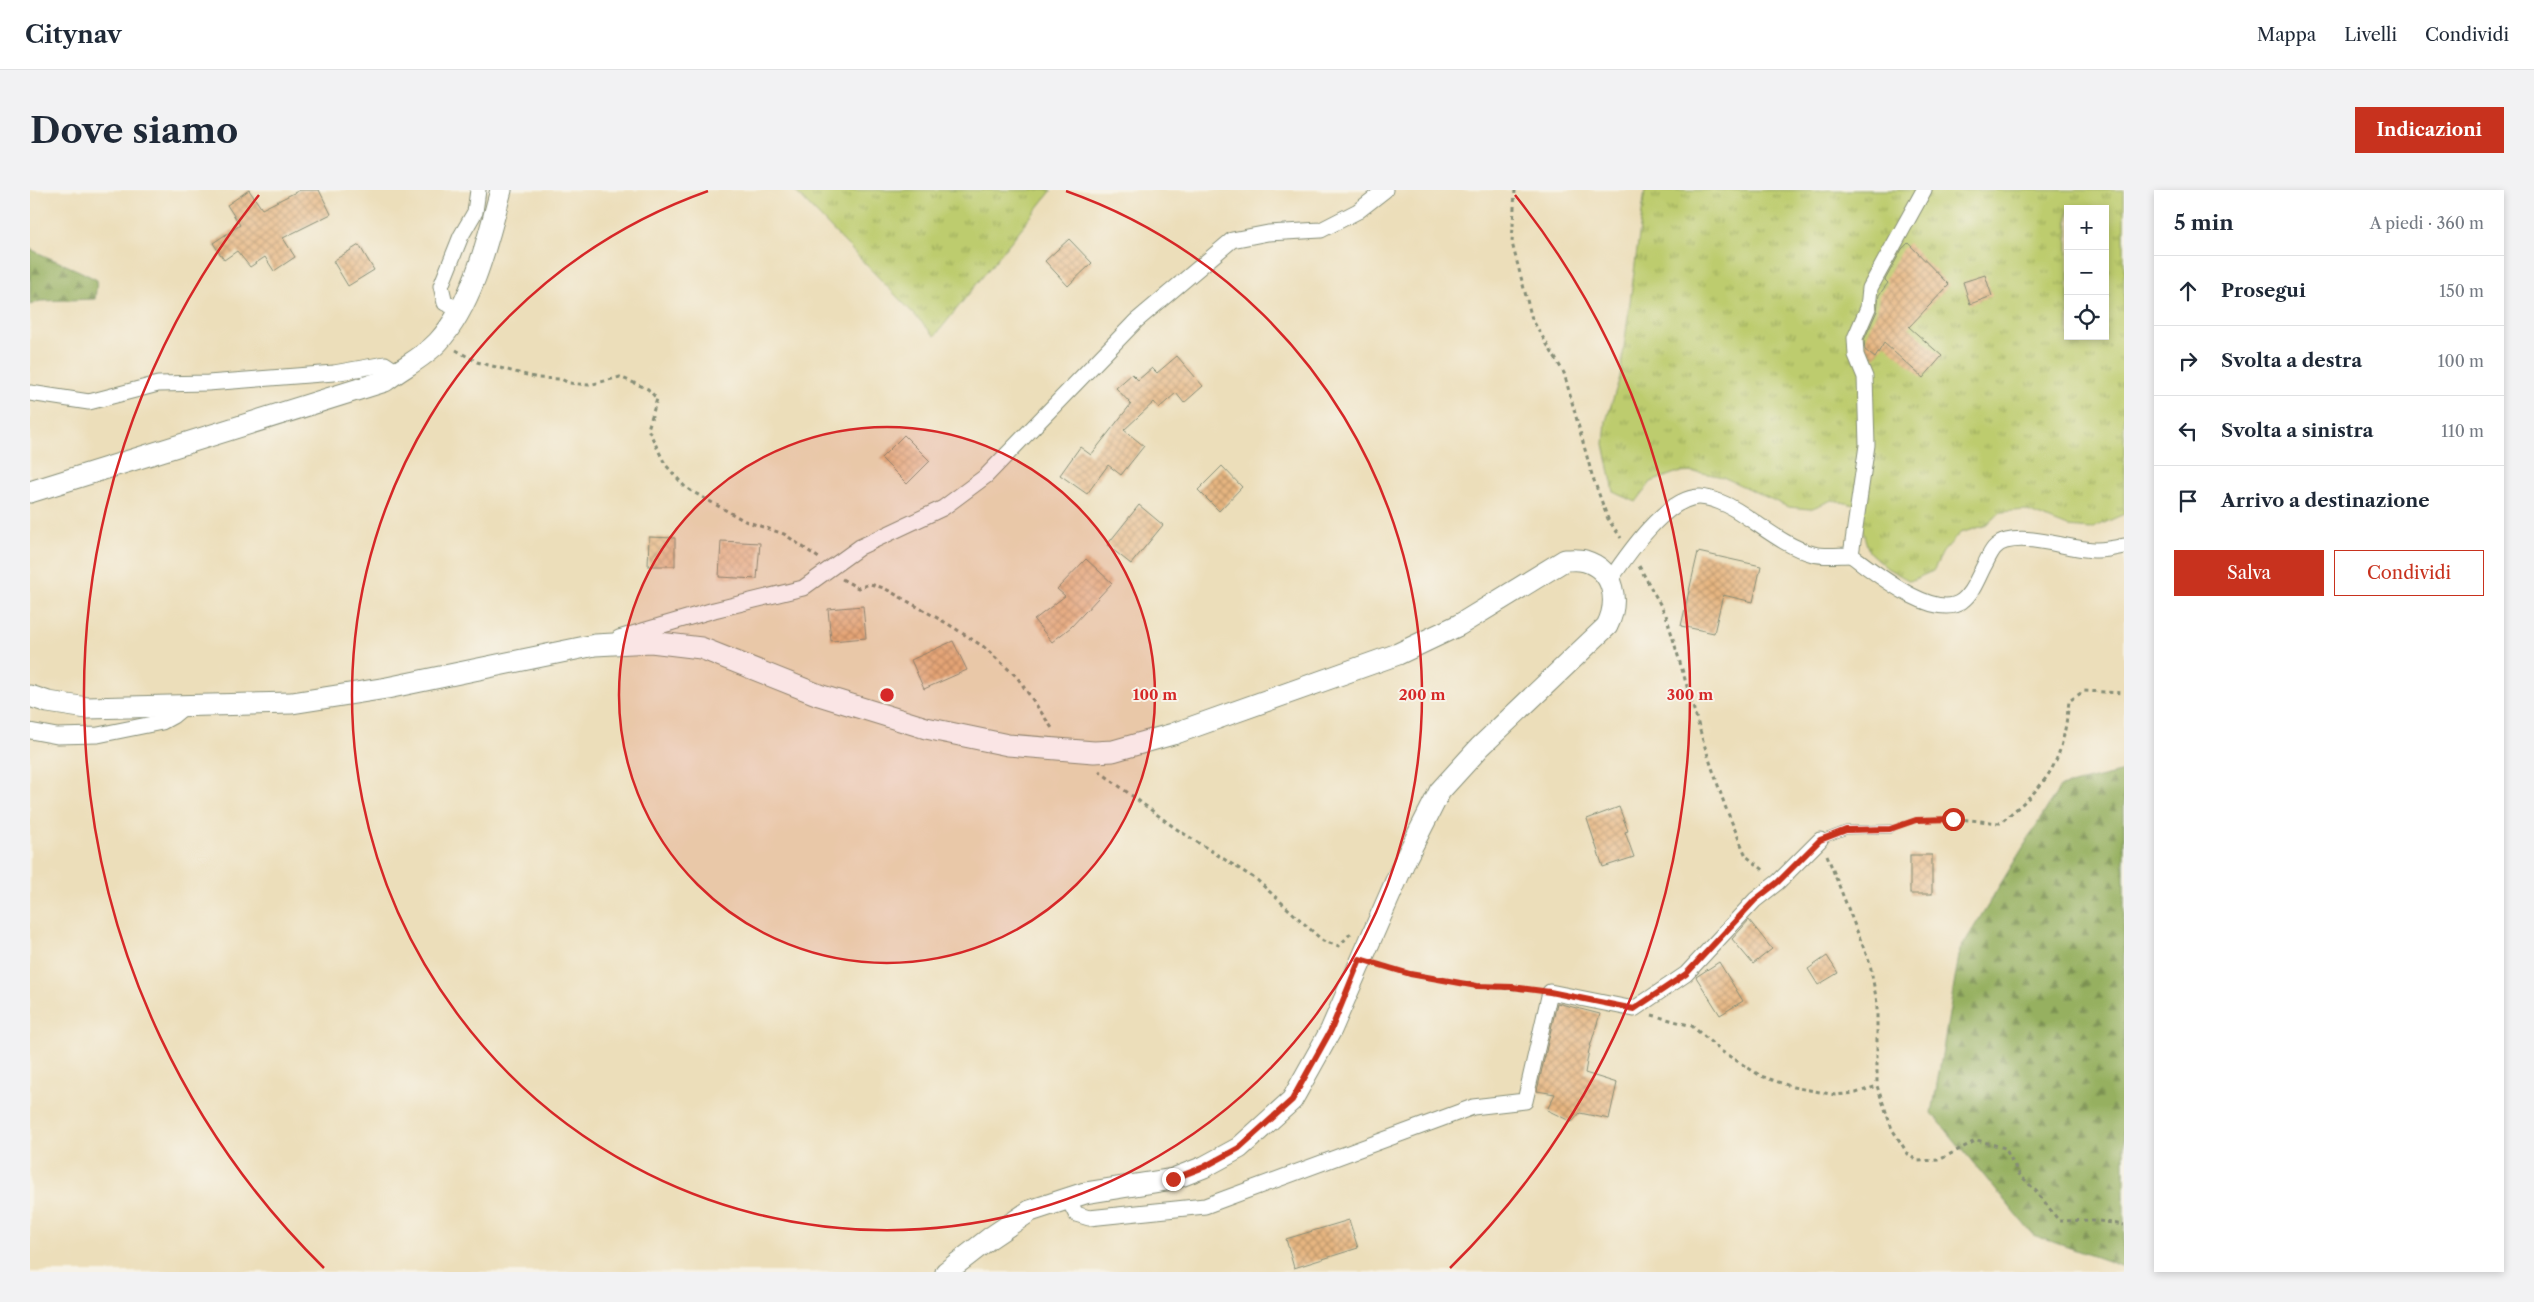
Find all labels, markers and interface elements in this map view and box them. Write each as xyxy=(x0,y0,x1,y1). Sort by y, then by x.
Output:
text: Citynav xyxy=(25,20,122,49)
text: Mappa xyxy=(2257,24,2316,46)
text: Livelli xyxy=(2344,24,2397,46)
text: Condividi xyxy=(2425,24,2509,46)
button: Indicazioni xyxy=(2355,107,2504,153)
text: Dove siamo xyxy=(30,109,238,152)
map controls xyxy=(2064,205,2109,340)
button: + xyxy=(2064,205,2109,250)
text: 5 min xyxy=(2174,210,2234,235)
text: A piedi · 360 m xyxy=(2370,213,2484,233)
button: − xyxy=(2064,250,2109,295)
icon: ahead xyxy=(2174,277,2202,305)
text: Prosegui xyxy=(2221,279,2306,302)
text: 150 m xyxy=(2439,281,2484,301)
button: locate xyxy=(2064,295,2109,340)
icon: right xyxy=(2174,347,2202,375)
text: Svolta a destra xyxy=(2221,349,2362,372)
text: 100 m xyxy=(2438,351,2484,371)
icon: left xyxy=(2174,417,2202,445)
text: Svolta a sinistra xyxy=(2221,419,2374,442)
text: 110 m xyxy=(2441,421,2484,441)
icon: arrive xyxy=(2174,487,2202,515)
text: Arrivo a destinazione xyxy=(2221,489,2430,512)
button: Salva xyxy=(2174,550,2324,596)
button: Condividi xyxy=(2334,550,2484,596)
text: 100 m xyxy=(1133,685,1177,704)
text: 200 m xyxy=(1399,685,1445,704)
text: 300 m xyxy=(1667,685,1713,704)
centre of rings xyxy=(878,686,896,704)
route start xyxy=(1942,808,1965,831)
route end xyxy=(1162,1168,1185,1191)

